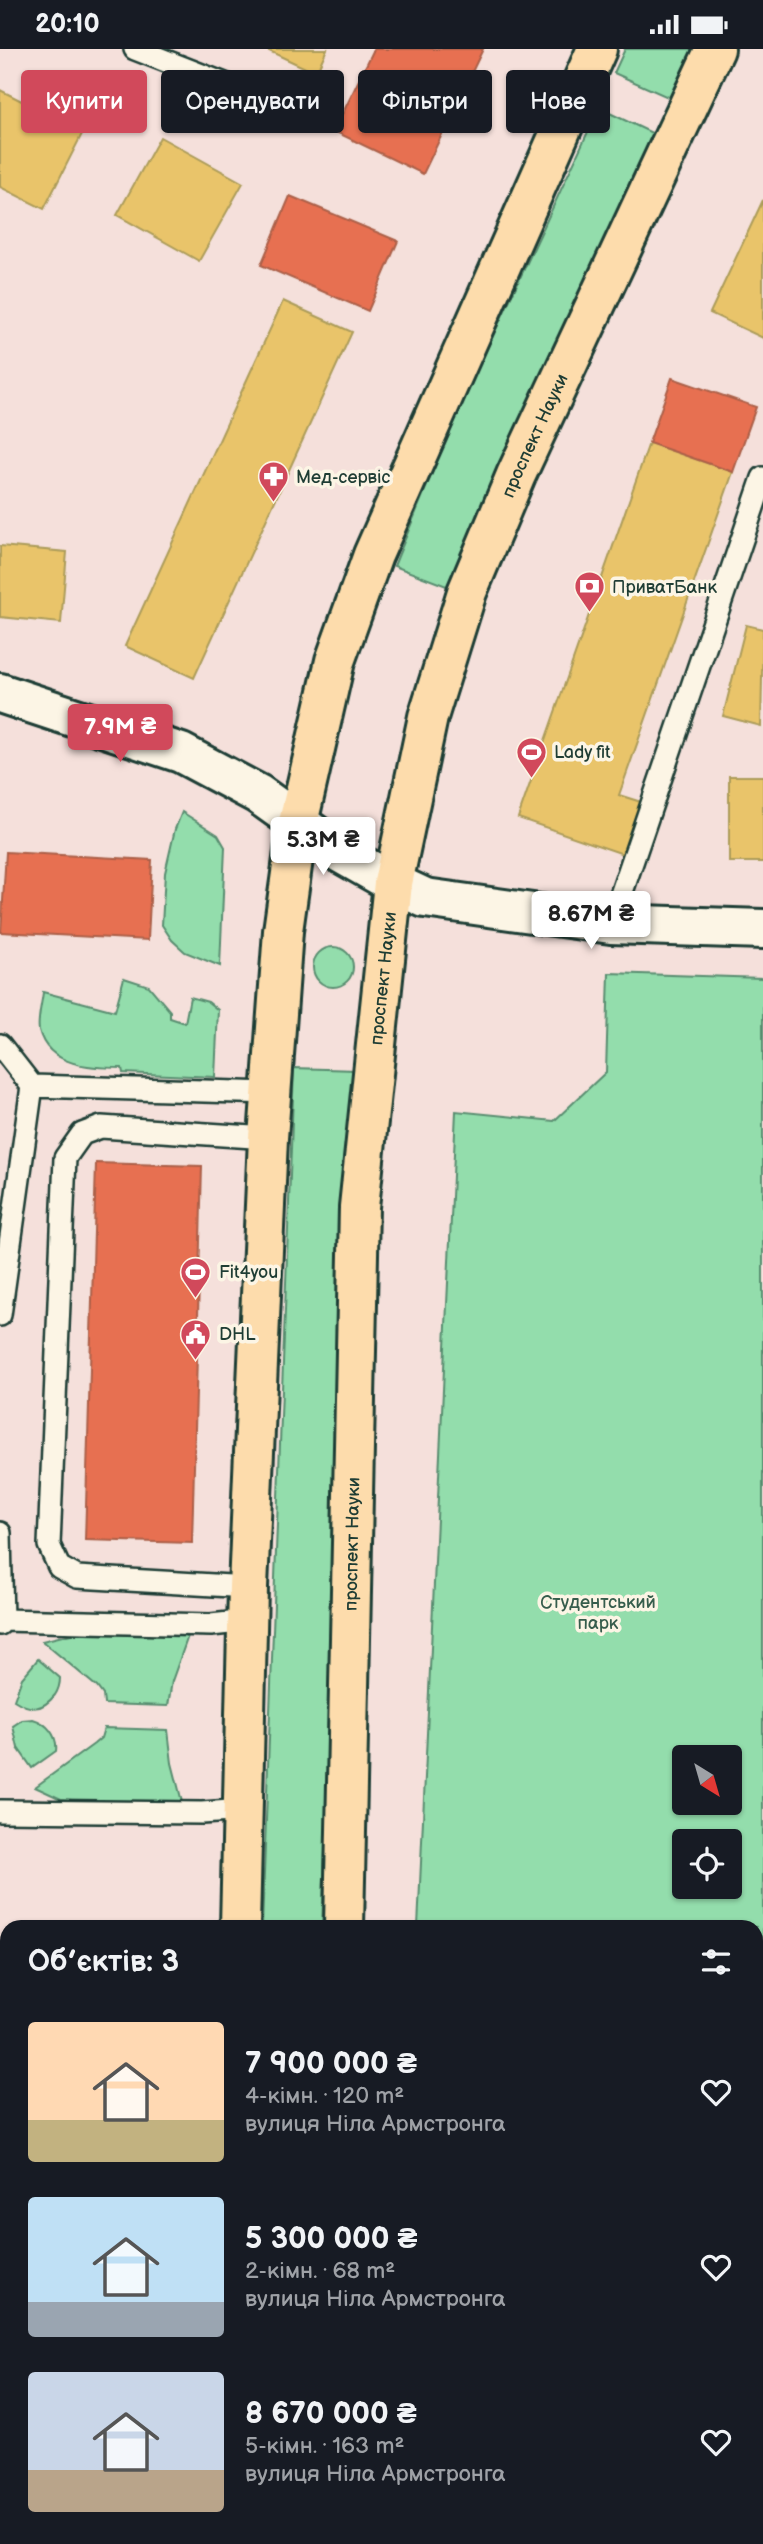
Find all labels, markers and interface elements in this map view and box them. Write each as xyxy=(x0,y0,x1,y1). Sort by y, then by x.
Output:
text: 20:10 xyxy=(35,9,100,40)
chip: Купити xyxy=(21,70,147,133)
chip: Орендувати xyxy=(161,70,344,133)
chip: Фільтри xyxy=(358,70,492,133)
chip: Нове xyxy=(506,70,610,133)
street label: проспект Науки xyxy=(498,371,573,501)
pharmacy icon: Мед-сервіс xyxy=(256,460,290,504)
place label: Мед-сервіс xyxy=(296,467,390,488)
bank icon: ПриватБанк xyxy=(572,570,606,614)
place label: ПриватБанк xyxy=(612,577,717,598)
pin: 7.9M ₴ xyxy=(63,705,177,764)
text: 7.9M ₴ xyxy=(84,713,156,741)
sports icon: Lady fit xyxy=(514,735,548,779)
place label: Lady fit xyxy=(554,742,611,763)
pin: 5.3M ₴ xyxy=(266,817,380,877)
text: 5.3M ₴ xyxy=(286,826,360,854)
pin: 8.67M ₴ xyxy=(526,891,656,951)
text: 8.67M ₴ xyxy=(548,900,634,928)
street label: проспект Науки xyxy=(366,911,401,1046)
sports icon: Fit4you xyxy=(179,1255,213,1299)
place label: Fit4you xyxy=(219,1262,278,1283)
public building icon: DHL xyxy=(179,1317,213,1361)
place label: DHL xyxy=(219,1324,256,1345)
street label: проспект Науки xyxy=(341,1477,364,1611)
park label: Студентський парк xyxy=(540,1592,656,1634)
north arrow xyxy=(672,1745,742,1815)
map controls xyxy=(672,1745,742,1899)
button: locate xyxy=(672,1829,742,1899)
icon: filters xyxy=(697,1943,735,1981)
text: Об’єктів: 3 xyxy=(28,1944,179,1980)
text: 7 900 000 ₴ xyxy=(245,2046,417,2082)
icon: home xyxy=(84,2050,168,2134)
icon: heart xyxy=(697,2073,735,2111)
text: 4-кімн. · 120 m² xyxy=(245,2082,404,2110)
text: вулиця Ніла Армстронга xyxy=(245,2110,506,2138)
text: 5 300 000 ₴ xyxy=(245,2221,418,2257)
icon: home xyxy=(84,2225,168,2309)
icon: heart xyxy=(697,2248,735,2286)
text: 2-кімн. · 68 m² xyxy=(245,2257,395,2285)
text: вулиця Ніла Армстронга xyxy=(245,2285,506,2313)
text: 8 670 000 ₴ xyxy=(245,2396,417,2432)
icon: home xyxy=(84,2400,168,2484)
icon: heart xyxy=(697,2423,735,2461)
text: 5-кімн. · 163 m² xyxy=(245,2432,404,2460)
text: вулиця Ніла Армстронга xyxy=(245,2460,506,2488)

